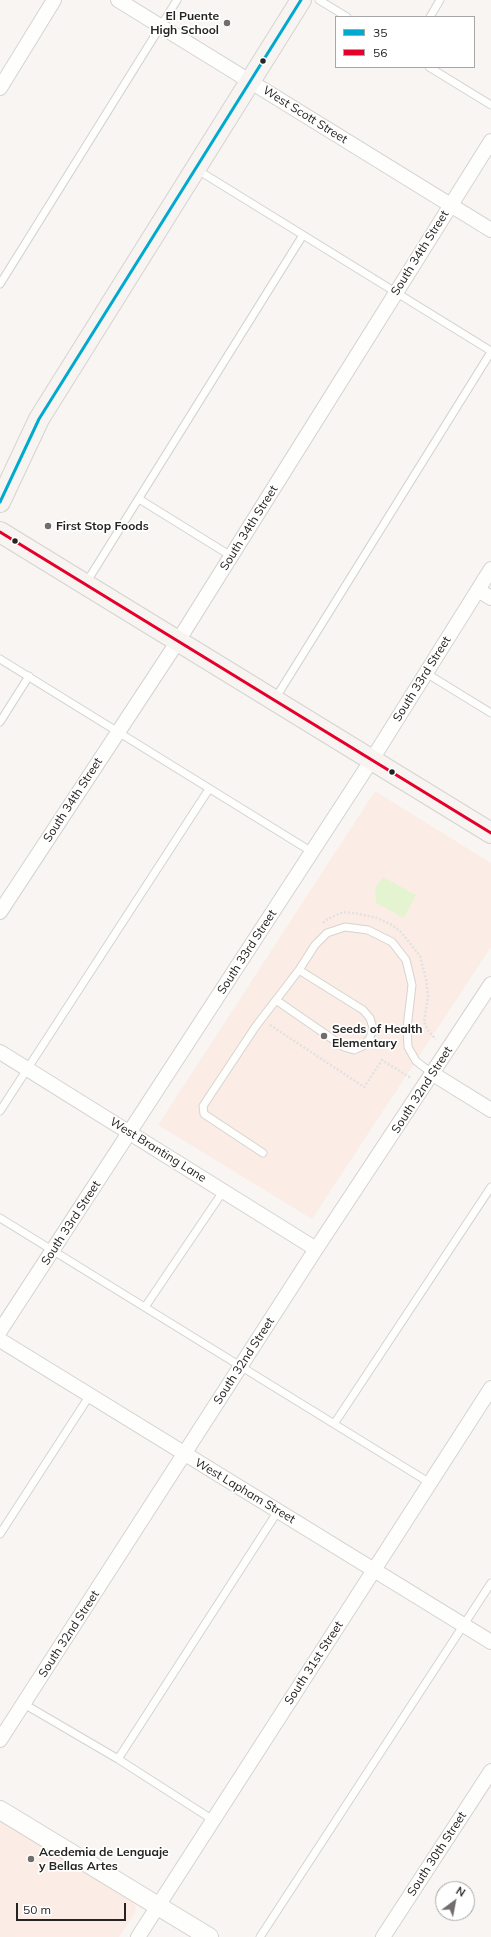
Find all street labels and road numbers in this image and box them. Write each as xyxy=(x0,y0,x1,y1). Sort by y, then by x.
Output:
street label: West Scott Street xyxy=(260,83,350,147)
street label: South 34th Street xyxy=(388,208,452,298)
street label: South 34th Street xyxy=(217,483,281,573)
street label: South 33rd Street xyxy=(390,634,454,724)
street label: South 34th Street xyxy=(40,755,106,845)
street label: South 33rd Street xyxy=(214,907,280,997)
street label: South 32nd Street xyxy=(389,1044,455,1136)
street label: West Branting Lane xyxy=(107,1115,209,1185)
street label: South 33rd Street xyxy=(38,1178,104,1268)
street label: South 32nd Street xyxy=(211,1315,277,1407)
street label: West Lapham Street xyxy=(192,1455,298,1527)
street label: South 32nd Street xyxy=(36,1588,102,1680)
street label: South 31st Street xyxy=(282,1619,346,1707)
street label: South 30th Street xyxy=(404,1809,470,1899)

